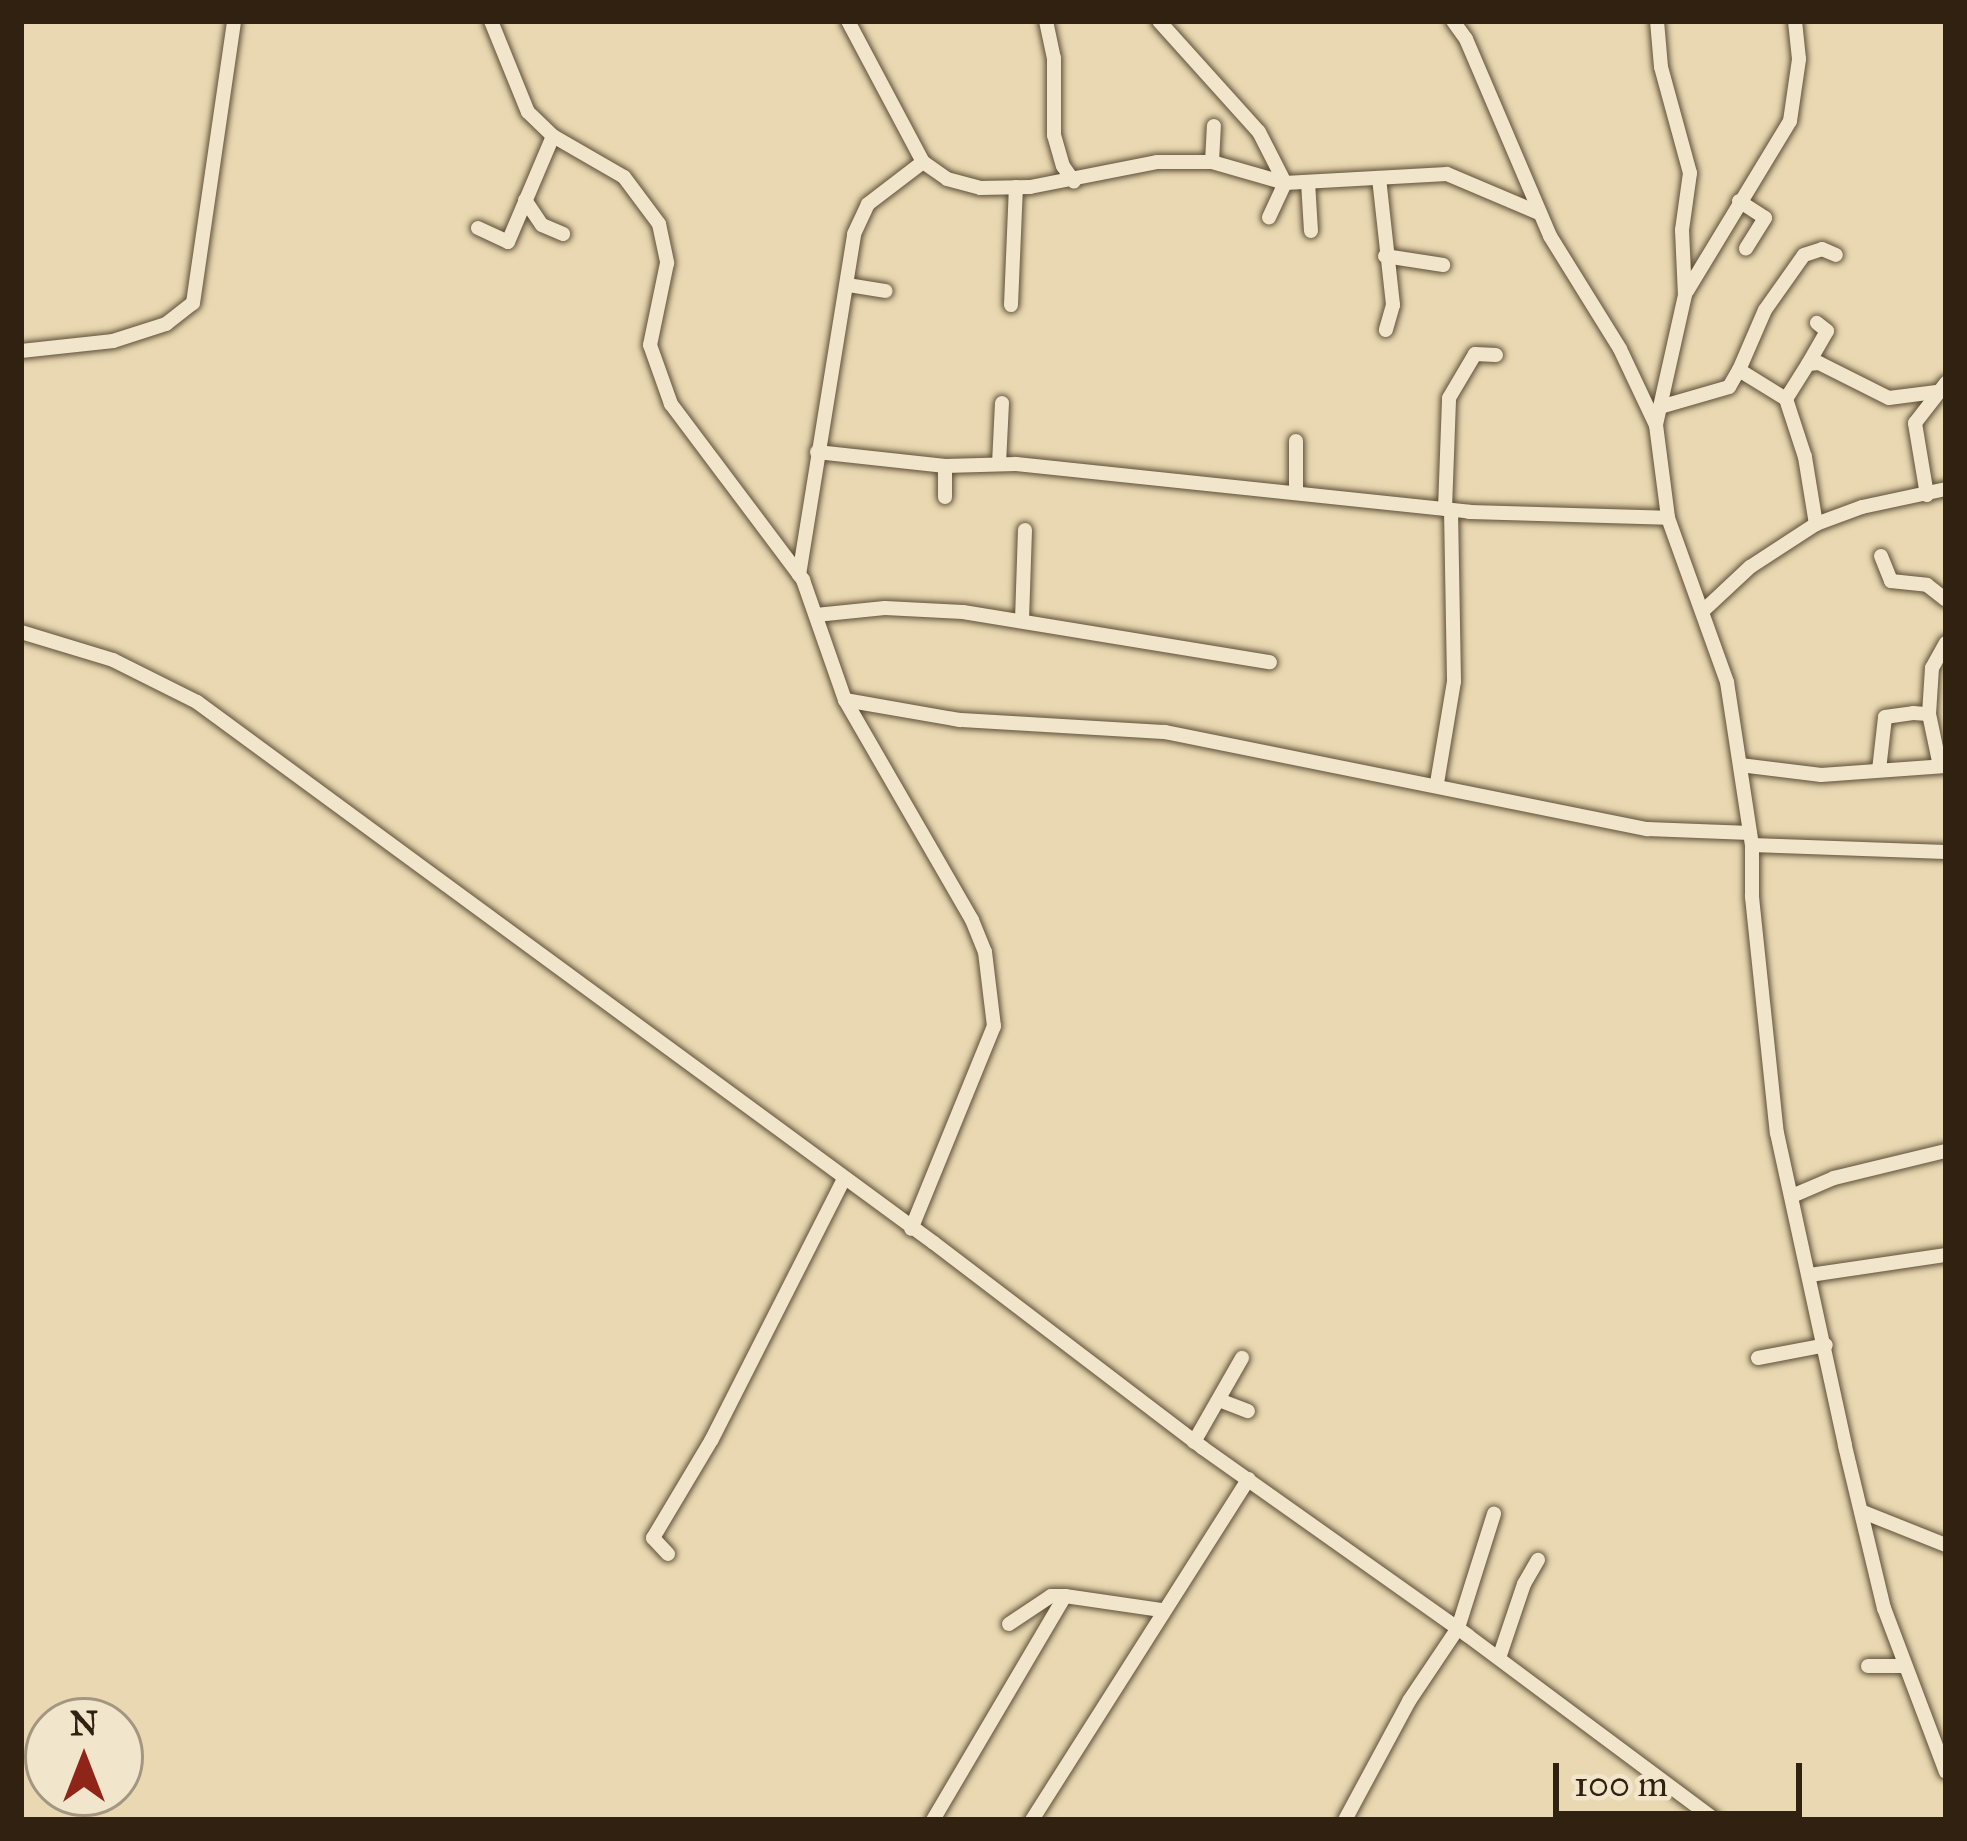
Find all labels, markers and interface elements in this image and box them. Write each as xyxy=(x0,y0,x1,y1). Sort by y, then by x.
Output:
north arrow xyxy=(24,1697,144,1817)
text: N xyxy=(70,1704,98,1744)
scale bar xyxy=(1559,1739,1808,1813)
text: 100 m xyxy=(1574,1762,1668,1806)

